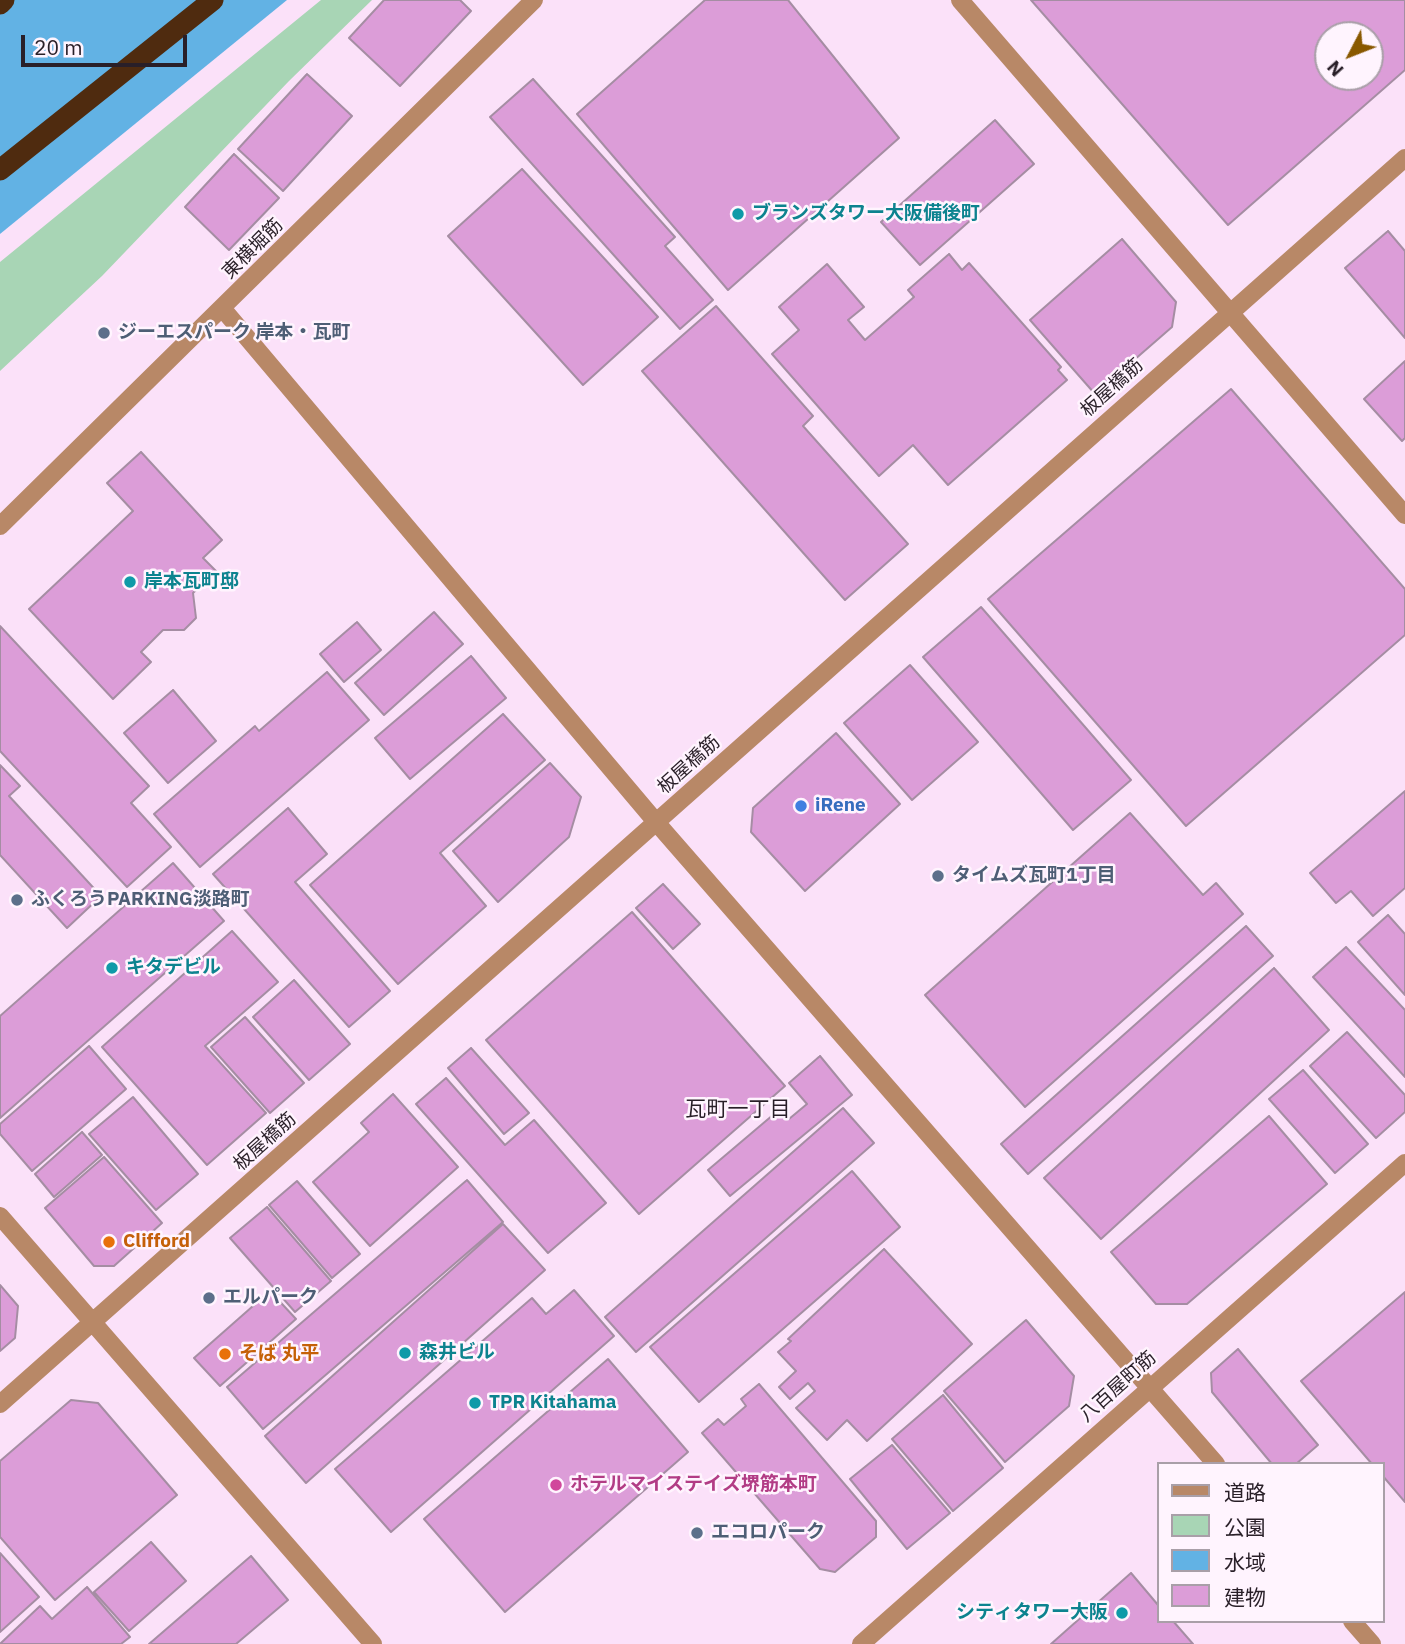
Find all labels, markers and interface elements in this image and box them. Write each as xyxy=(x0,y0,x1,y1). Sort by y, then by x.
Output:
scale bar xyxy=(24,21,191,65)
north arrow xyxy=(1314,21,1384,91)
text: 20 m xyxy=(34,33,83,61)
text: N xyxy=(1321,56,1348,82)
place label: ブランズタワー大阪備後町 xyxy=(752,203,980,225)
marker: ブランズタワー大阪備後町 xyxy=(730,206,746,222)
street label: 東横堀筋 xyxy=(218,214,288,284)
place label: ジーエスパーク 岸本・瓦町 xyxy=(118,322,350,344)
marker: ジーエスパーク 岸本・瓦町 xyxy=(96,325,112,341)
street label: 板屋橋筋 xyxy=(1076,354,1148,422)
place label: 岸本瓦町邸 xyxy=(144,571,239,593)
marker: 岸本瓦町邸 xyxy=(122,574,138,590)
street label: 板屋橋筋 xyxy=(653,731,725,799)
place label: iRene xyxy=(815,795,866,817)
marker: iRene xyxy=(793,798,809,814)
place label: タイムズ瓦町1丁目 xyxy=(952,865,1115,887)
marker: タイムズ瓦町1丁目 xyxy=(930,868,946,884)
place label: ふくろうPARKING淡路町 xyxy=(31,889,250,911)
marker: ふくろうPARKING淡路町 xyxy=(9,892,25,908)
place label: キタデビル xyxy=(126,957,221,979)
marker: キタデビル xyxy=(104,960,120,976)
district label: 瓦町一丁目 xyxy=(686,1097,790,1123)
street label: 板屋橋筋 xyxy=(229,1108,301,1176)
place label: Clifford xyxy=(123,1231,190,1253)
marker: Clifford xyxy=(101,1234,117,1250)
place label: エルパーク xyxy=(223,1287,318,1309)
marker: エルパーク xyxy=(201,1290,217,1306)
place label: 森井ビル xyxy=(419,1342,495,1364)
place label: そば 丸平 xyxy=(239,1343,319,1365)
marker: 森井ビル xyxy=(397,1345,413,1361)
marker: そば 丸平 xyxy=(217,1346,233,1362)
street label: 八百屋町筋 xyxy=(1075,1347,1161,1427)
place label: TPR Kitahama xyxy=(489,1392,617,1414)
marker: TPR Kitahama xyxy=(467,1395,483,1411)
legend xyxy=(1156,1462,1384,1623)
place label: ホテルマイステイズ堺筋本町 xyxy=(570,1474,817,1496)
marker: ホテルマイステイズ堺筋本町 xyxy=(548,1477,564,1493)
text: 道路 xyxy=(1224,1478,1266,1506)
text: 公園 xyxy=(1224,1513,1266,1541)
place label: エコロパーク xyxy=(711,1522,825,1544)
marker: エコロパーク xyxy=(689,1525,705,1541)
text: 水域 xyxy=(1224,1548,1266,1576)
text: 建物 xyxy=(1224,1583,1266,1611)
place label: シティタワー大阪 xyxy=(956,1602,1108,1624)
marker: シティタワー大阪 xyxy=(1114,1605,1130,1621)

